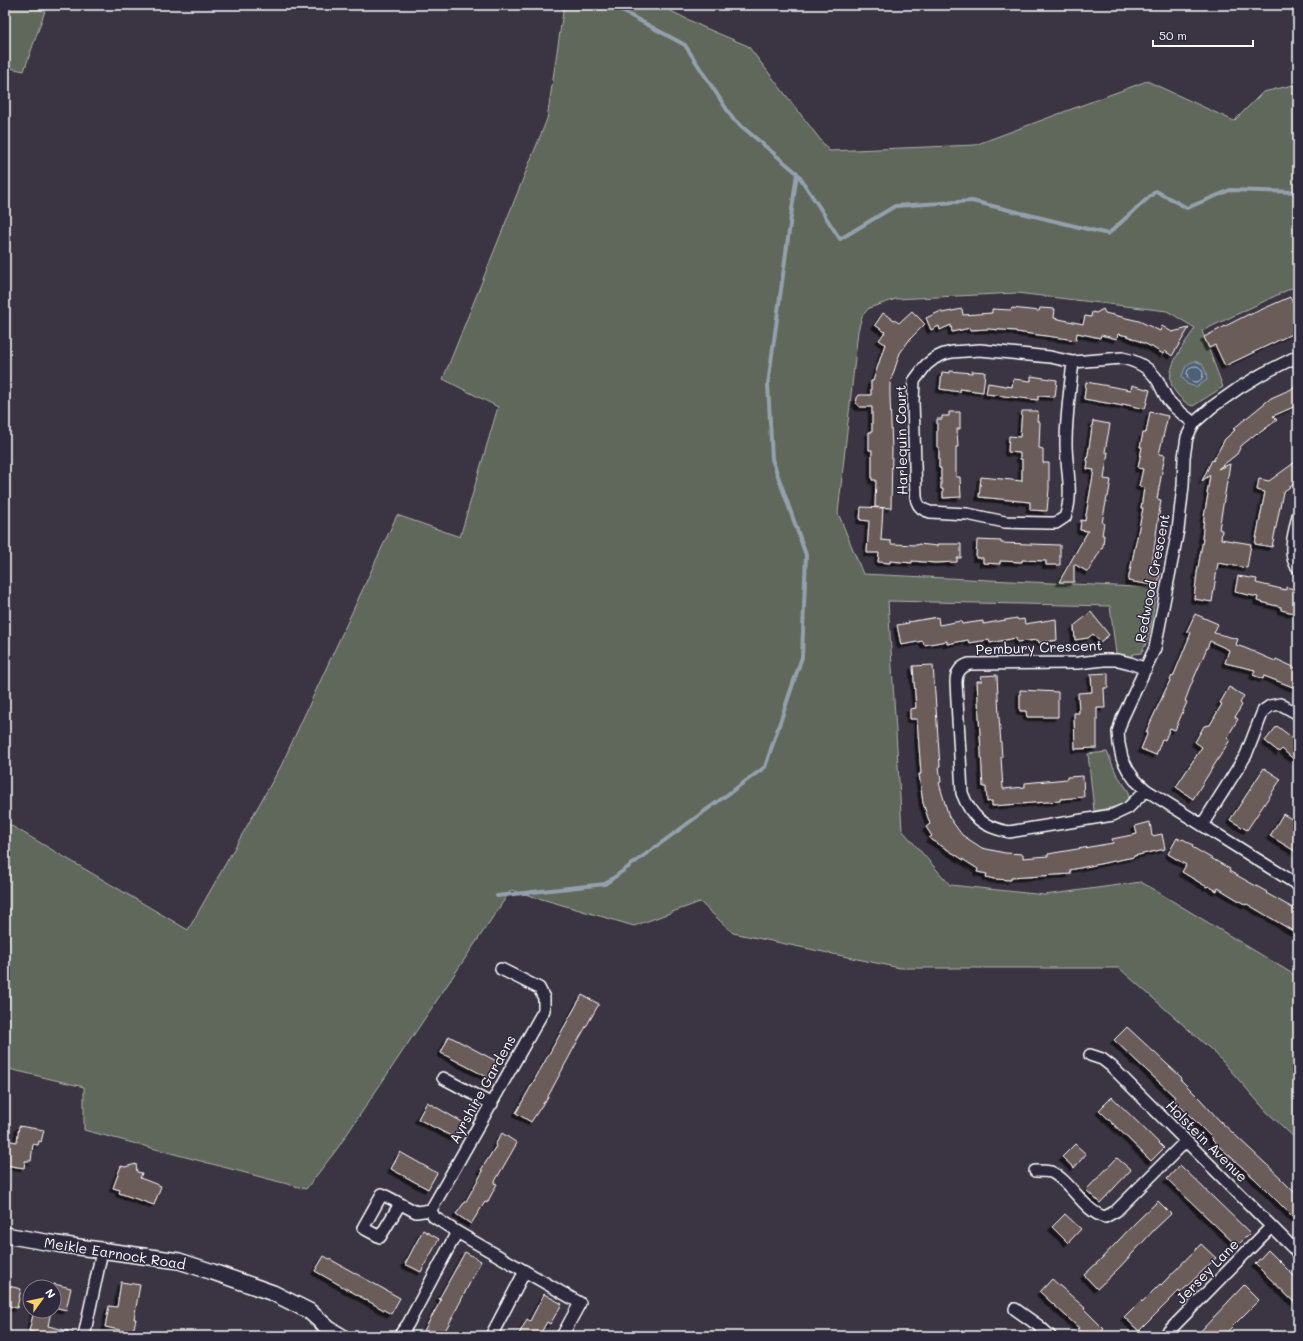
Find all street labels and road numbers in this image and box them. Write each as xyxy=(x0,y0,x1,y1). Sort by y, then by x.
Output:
street label: Harlequin Court xyxy=(891,385,911,495)
street label: Redwood Crescent xyxy=(1130,512,1174,644)
street label: Pembury Crescent xyxy=(975,635,1103,659)
street label: Ayrshire Gardens xyxy=(444,1031,520,1147)
street label: Holstein Avenue xyxy=(1162,1096,1252,1186)
street label: Meikle Earnock Road xyxy=(43,1232,187,1274)
street label: Jersey Lane xyxy=(1171,1234,1243,1308)

